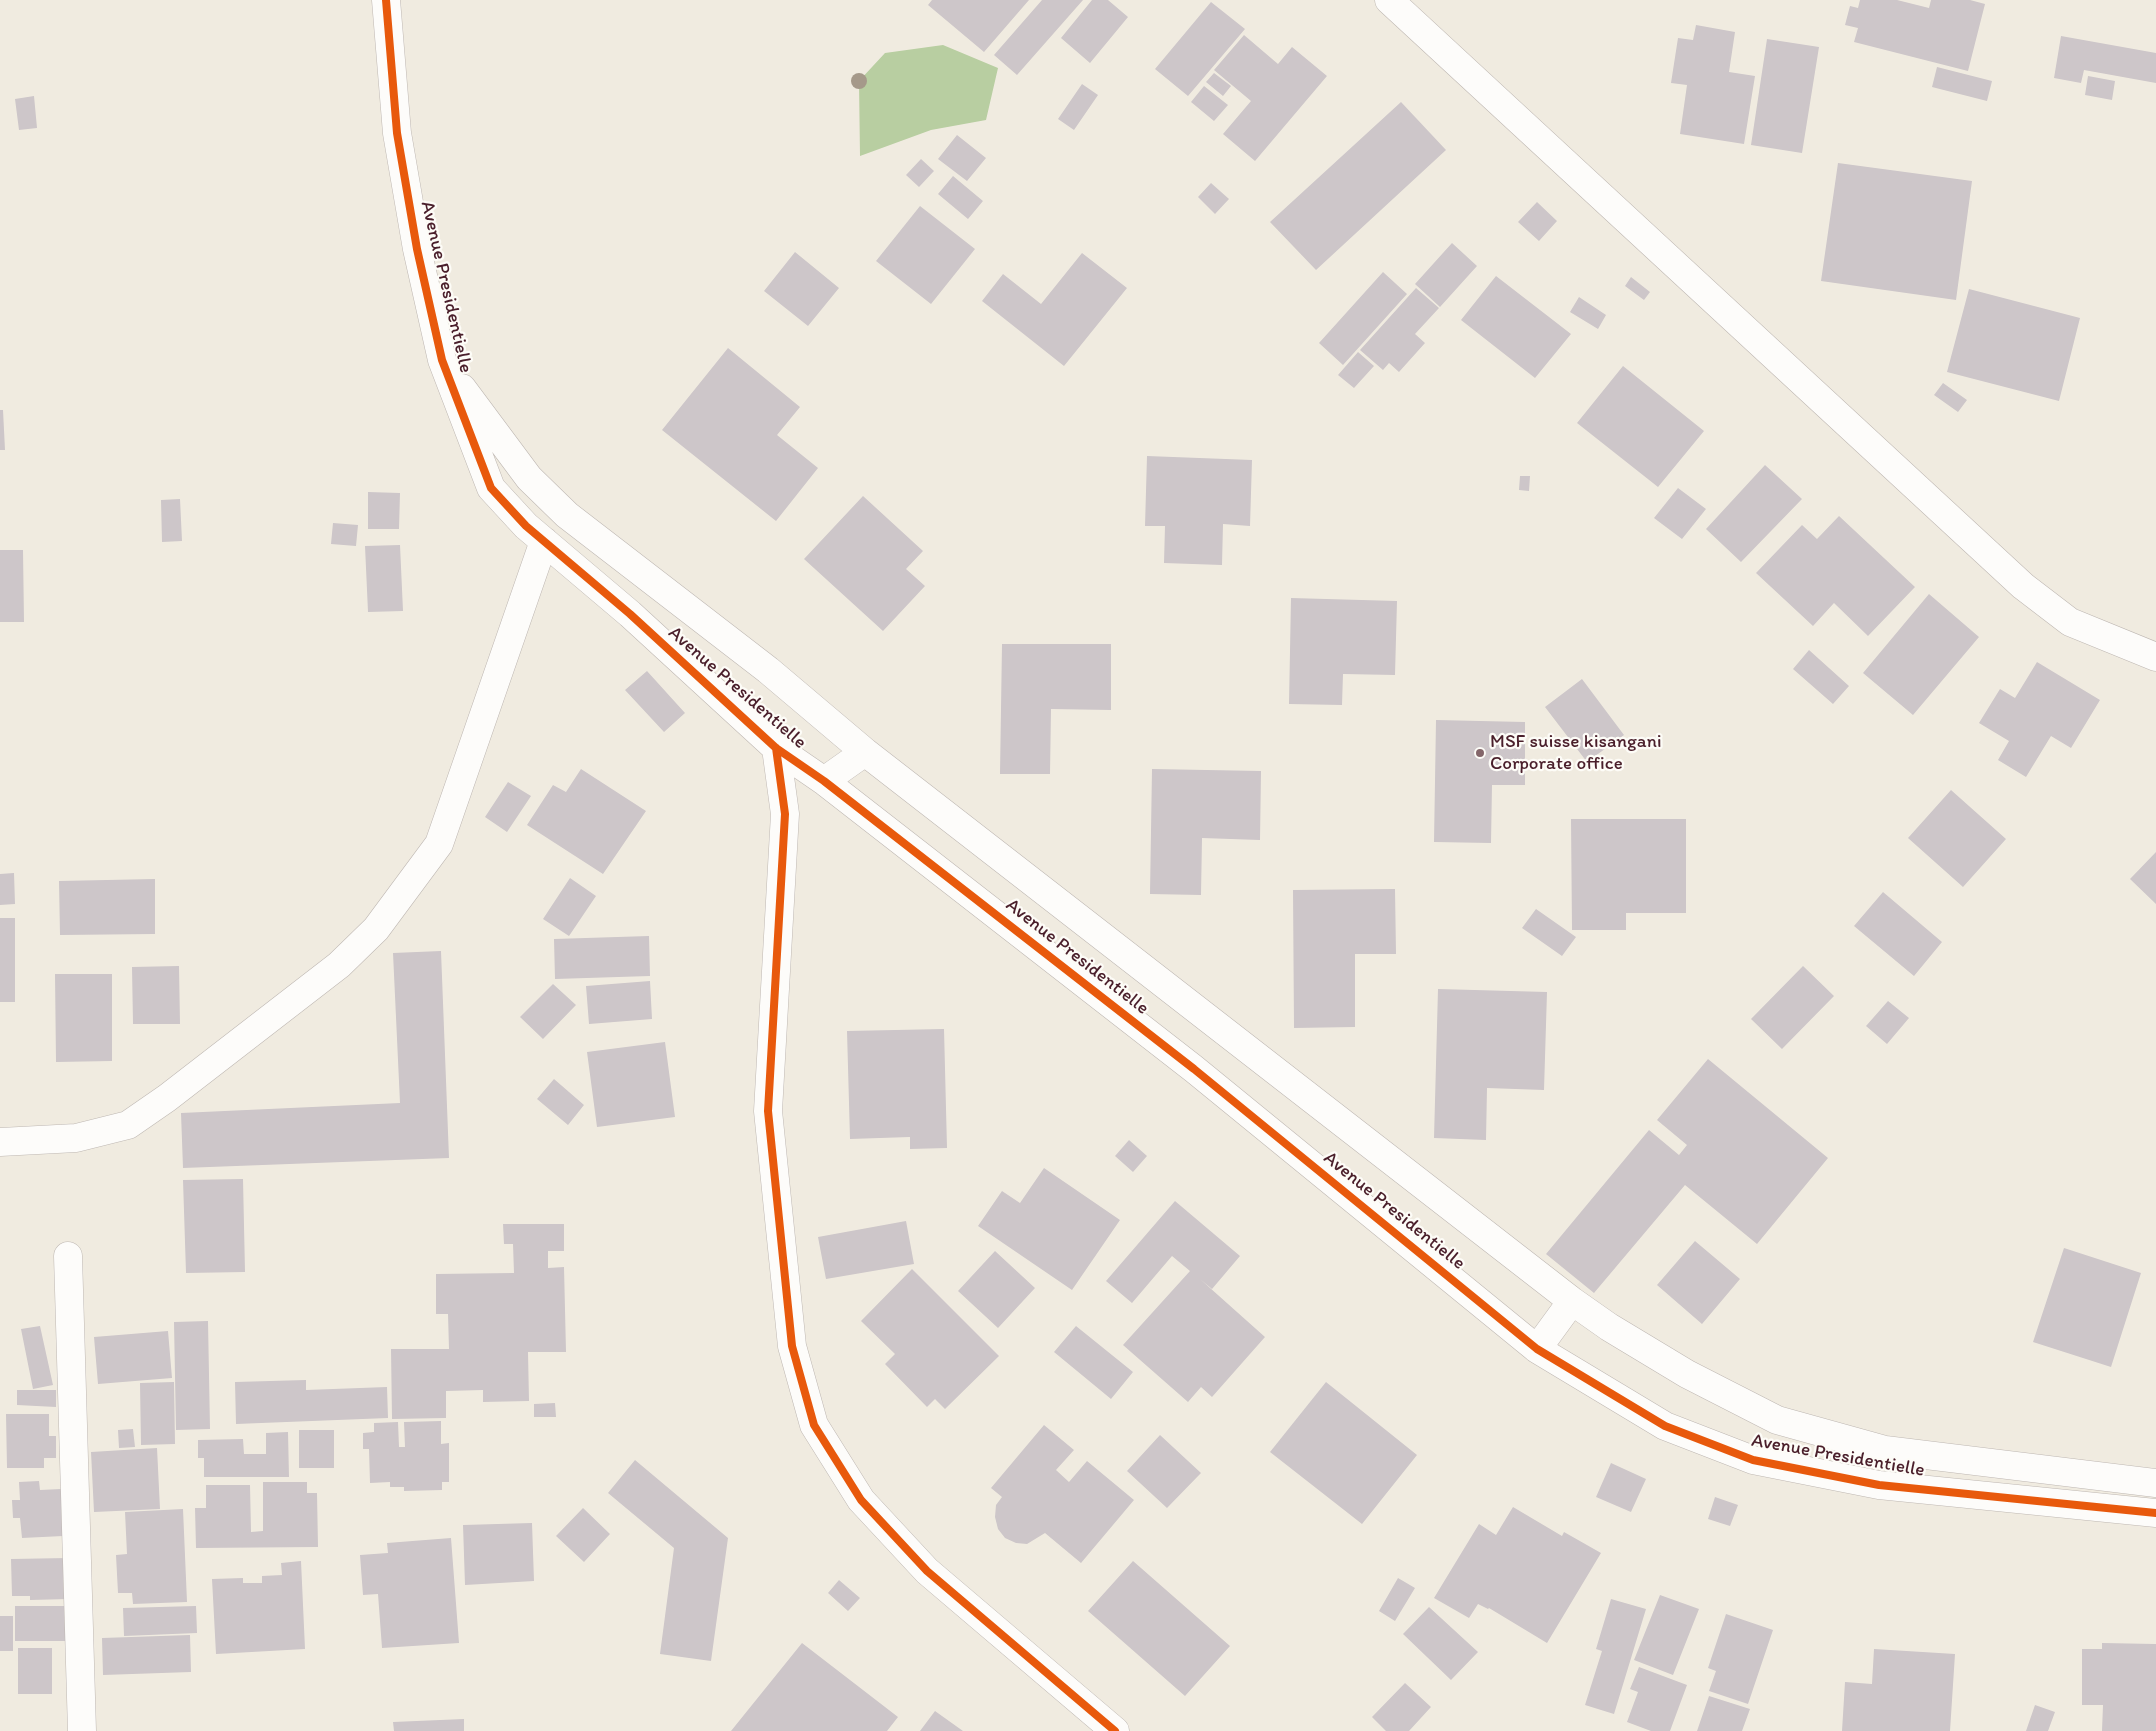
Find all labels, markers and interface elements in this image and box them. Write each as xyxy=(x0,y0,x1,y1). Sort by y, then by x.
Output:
street label: Avenue Presidentielle xyxy=(415,199,477,375)
street label: Avenue Presidentielle xyxy=(663,622,811,754)
place label: MSF suisse kisangani Corporate office xyxy=(1490,731,1662,775)
marker: MSF suisse kisangani Corporate office xyxy=(1474,747,1486,759)
street label: Avenue Presidentielle xyxy=(1001,894,1153,1020)
street label: Avenue Presidentielle xyxy=(1319,1147,1469,1275)
street label: Avenue Presidentielle xyxy=(1750,1430,1926,1482)

